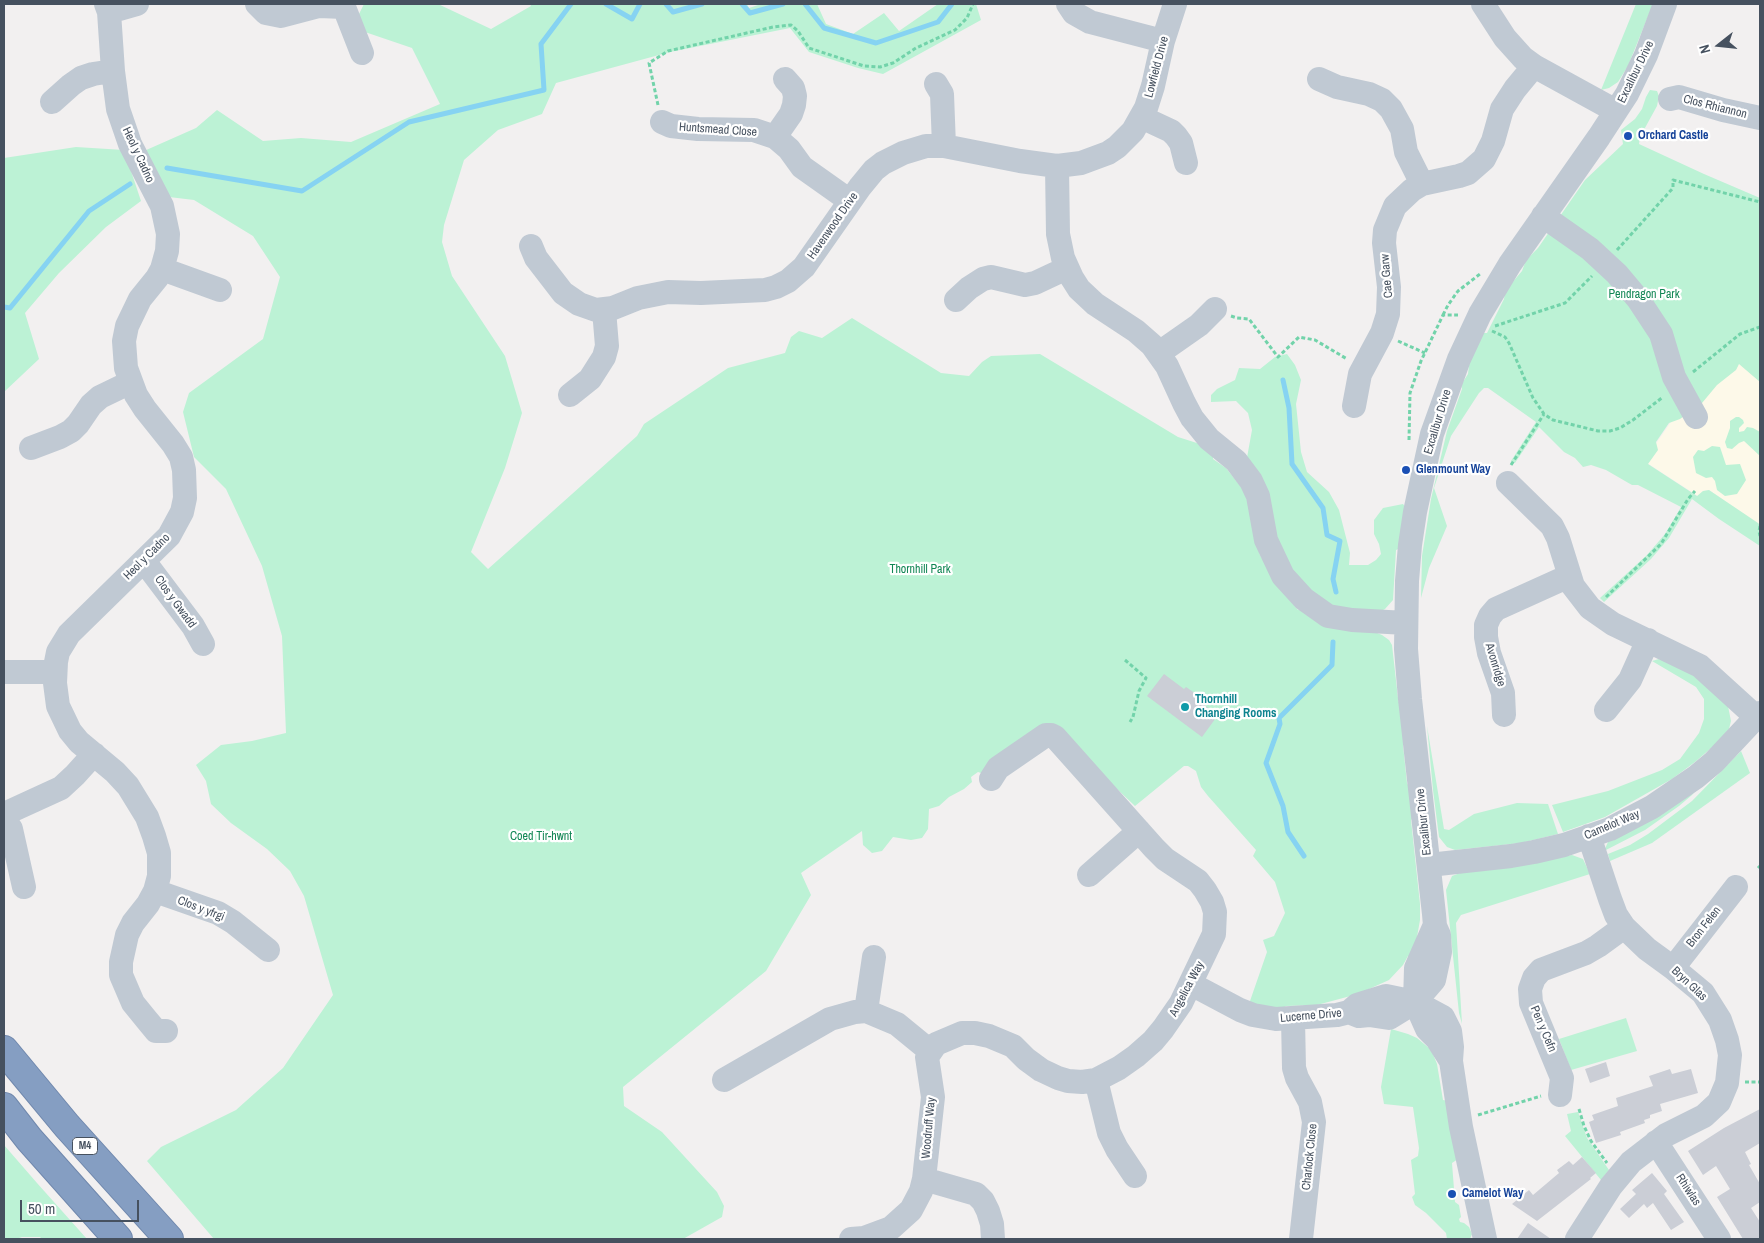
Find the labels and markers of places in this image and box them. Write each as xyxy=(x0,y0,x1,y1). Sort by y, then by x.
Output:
place label: Orchard Castle xyxy=(1638,129,1709,143)
marker: Orchard Castle xyxy=(1622,130,1634,142)
place label: Glenmount Way xyxy=(1416,463,1491,477)
marker: Glenmount Way xyxy=(1400,464,1412,476)
place label: Thornhill Changing Rooms xyxy=(1195,693,1276,721)
marker: Thornhill Changing Rooms xyxy=(1179,701,1191,713)
place label: Camelot Way xyxy=(1462,1187,1523,1201)
marker: Camelot Way xyxy=(1446,1188,1458,1200)

